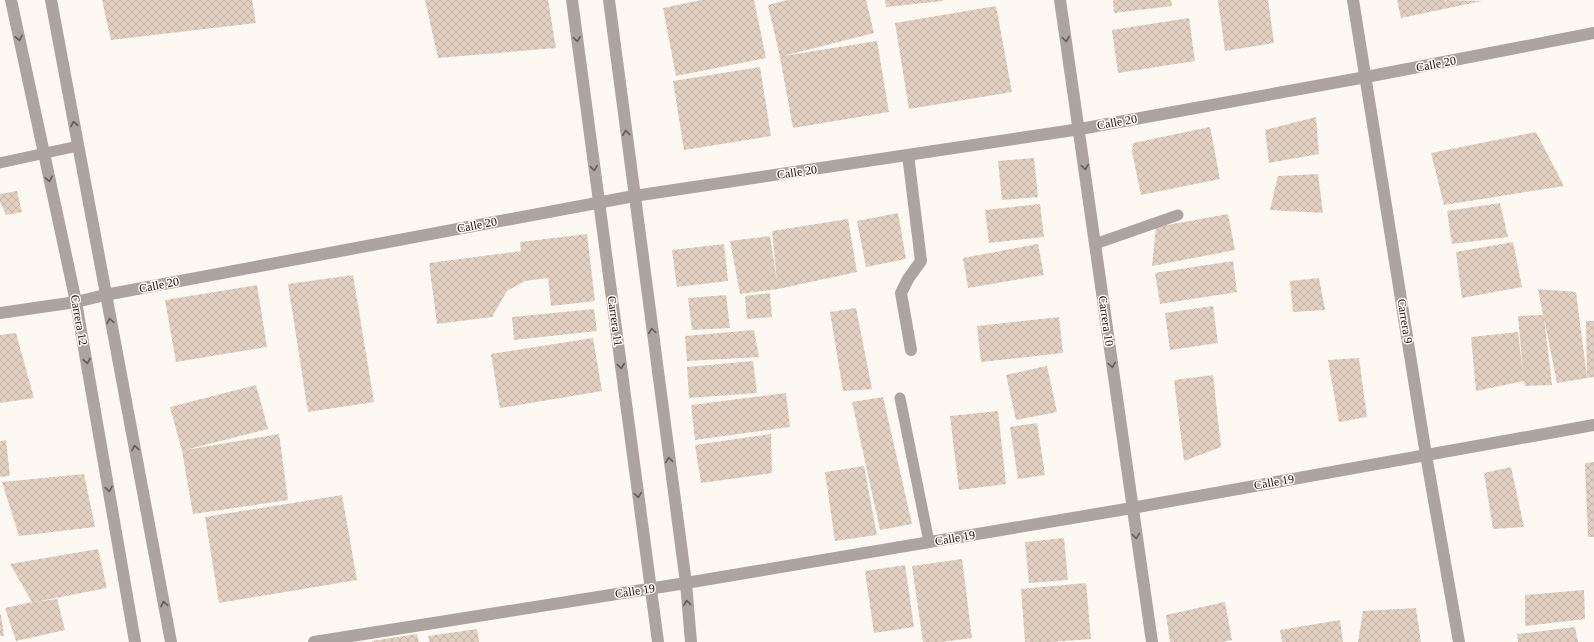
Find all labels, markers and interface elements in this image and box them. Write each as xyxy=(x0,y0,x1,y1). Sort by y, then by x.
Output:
one-way arrow xyxy=(15,35,23,41)
one-way arrow xyxy=(1061,35,1070,42)
one-way arrow xyxy=(572,36,581,42)
street label: Calle 20 xyxy=(1415,53,1457,75)
street label: Calle 20 xyxy=(1096,112,1138,132)
one-way arrow xyxy=(70,121,78,127)
one-way arrow xyxy=(622,130,631,136)
street label: Calle 20 xyxy=(776,162,818,182)
one-way arrow xyxy=(590,164,599,171)
one-way arrow xyxy=(1080,164,1089,170)
one-way arrow xyxy=(45,176,53,182)
street label: Calle 20 xyxy=(456,214,498,236)
street label: Calle 20 xyxy=(138,274,180,296)
street label: Carrera 12 xyxy=(68,294,90,346)
street label: Carrera 11 xyxy=(605,295,625,347)
street label: Carrera 10 xyxy=(1096,295,1116,347)
street label: Carrera 9 xyxy=(1395,298,1415,344)
one-way arrow xyxy=(107,318,115,324)
one-way arrow xyxy=(648,328,657,335)
one-way arrow xyxy=(82,358,90,364)
one-way arrow xyxy=(1107,362,1116,368)
one-way arrow xyxy=(616,363,625,369)
one-way arrow xyxy=(131,445,139,452)
one-way arrow xyxy=(665,457,674,463)
street label: Calle 19 xyxy=(1253,472,1295,492)
one-way arrow xyxy=(104,486,112,492)
one-way arrow xyxy=(633,492,642,498)
street label: Calle 19 xyxy=(934,528,976,548)
one-way arrow xyxy=(1131,533,1140,539)
street label: Calle 19 xyxy=(614,581,656,601)
one-way arrow xyxy=(683,600,692,606)
one-way arrow xyxy=(160,601,169,607)

